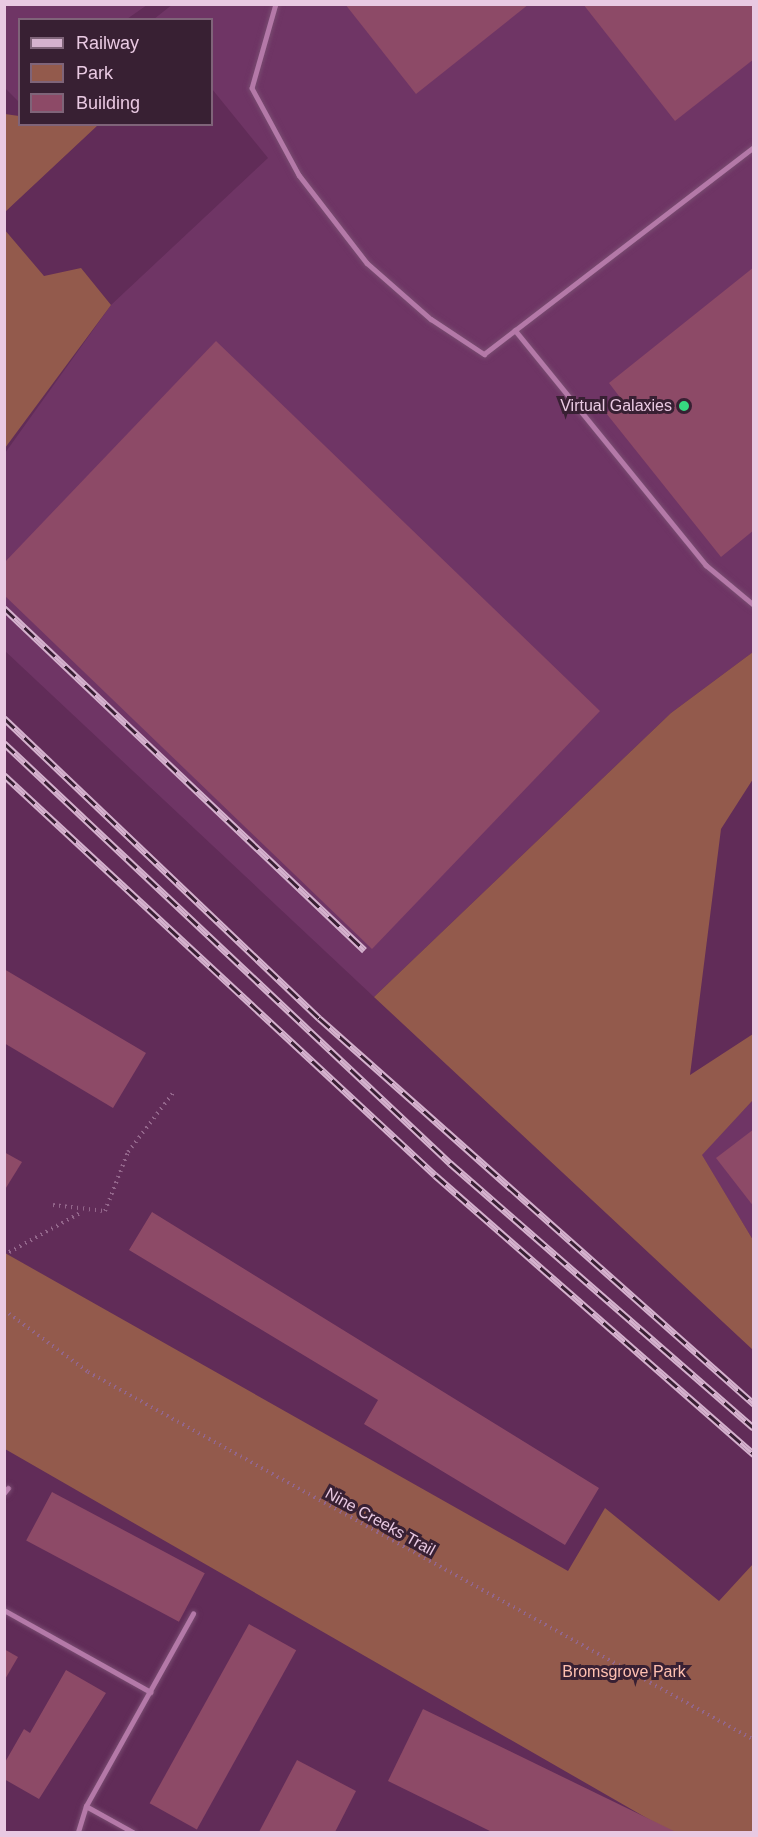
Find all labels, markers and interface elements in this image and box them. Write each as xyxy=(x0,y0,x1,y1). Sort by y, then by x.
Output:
legend xyxy=(18,18,213,126)
text: Railway xyxy=(76,33,139,53)
text: Park xyxy=(76,63,113,83)
text: Building xyxy=(76,93,140,113)
place label: Virtual Galaxies xyxy=(560,396,672,416)
marker: Virtual Galaxies xyxy=(677,399,691,413)
street label: Nine Creeks Trail xyxy=(322,1484,438,1560)
park label: Bromsgrove Park xyxy=(562,1662,686,1682)

